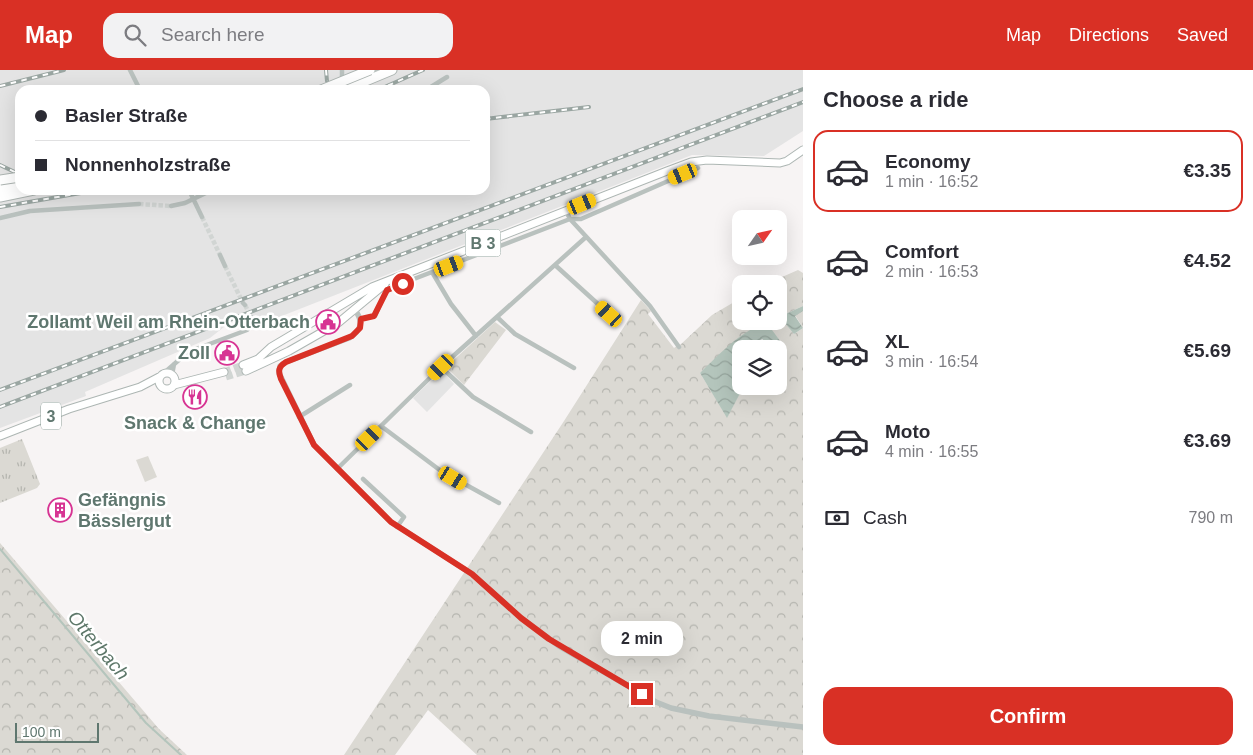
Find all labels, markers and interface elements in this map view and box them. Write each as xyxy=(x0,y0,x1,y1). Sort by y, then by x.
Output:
search box xyxy=(103,13,453,58)
text: Map xyxy=(25,21,73,48)
icon: search xyxy=(121,21,149,49)
text: Search here xyxy=(161,24,265,45)
text: Map xyxy=(1006,25,1041,45)
text: Directions xyxy=(1069,25,1149,45)
text: Saved xyxy=(1177,25,1228,45)
text: Choose a ride xyxy=(823,87,968,112)
text: Basler Straße xyxy=(65,105,188,126)
icon: car xyxy=(825,149,870,194)
text: Economy xyxy=(885,151,971,172)
text: Nonnenholzstraße xyxy=(65,154,231,175)
text: €3.35 xyxy=(1183,160,1231,181)
car xyxy=(666,161,699,187)
text: 1 min · 16:52 xyxy=(885,173,978,190)
car xyxy=(565,191,598,217)
north arrow xyxy=(732,210,788,265)
map controls xyxy=(732,210,787,395)
road number: B 3 xyxy=(466,230,500,257)
icon: car xyxy=(825,239,870,284)
text: Comfort xyxy=(885,241,959,262)
text: €4.52 xyxy=(1183,250,1231,271)
car xyxy=(432,254,465,278)
text: 2 min · 16:53 xyxy=(885,263,978,280)
route start xyxy=(392,273,414,295)
button: locate xyxy=(732,275,787,330)
car xyxy=(592,298,625,330)
public building icon: Zollamt Weil am Rhein-Otterbach xyxy=(315,309,341,335)
place label: Zollamt Weil am Rhein-Otterbach xyxy=(27,312,310,332)
icon: car xyxy=(825,329,870,374)
text: XL xyxy=(885,331,909,352)
public building icon: Zoll xyxy=(214,340,240,366)
button: layers xyxy=(732,340,787,395)
text: €5.69 xyxy=(1183,340,1231,361)
place label: Zoll xyxy=(178,343,210,363)
car xyxy=(424,351,457,383)
text: 3 min · 16:54 xyxy=(885,353,978,370)
restaurant icon: Snack & Change xyxy=(182,384,208,410)
road number: 3 xyxy=(41,402,61,430)
place label: Snack & Change xyxy=(124,413,266,433)
icon: car xyxy=(825,419,870,464)
text: Moto xyxy=(885,421,930,442)
car xyxy=(352,422,385,454)
text: €3.69 xyxy=(1183,430,1231,451)
text: 4 min · 16:55 xyxy=(885,443,978,460)
car xyxy=(436,464,469,492)
place label: Gefängnis Bässlergut xyxy=(78,490,171,531)
building icon: Gefängnis Bässlergut xyxy=(47,497,73,523)
icon: cash xyxy=(823,504,851,532)
text: Cash xyxy=(863,507,907,528)
text: 790 m xyxy=(1189,509,1233,526)
water label: Otterbach xyxy=(64,607,133,684)
callout: 2 min xyxy=(601,622,683,656)
text: 2 min xyxy=(621,630,663,647)
route end xyxy=(631,683,653,705)
button: Confirm xyxy=(823,687,1233,745)
scale bar xyxy=(15,720,99,743)
text: 100 m xyxy=(22,724,61,740)

